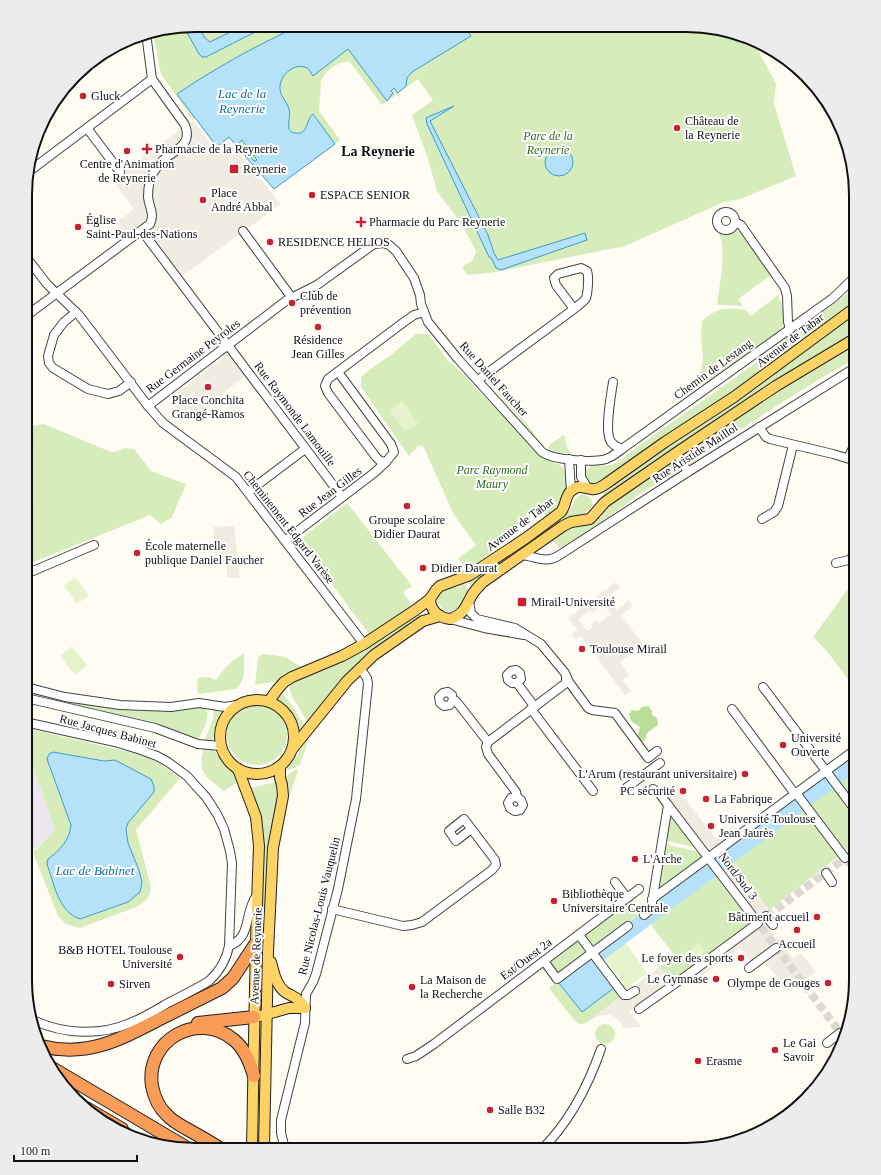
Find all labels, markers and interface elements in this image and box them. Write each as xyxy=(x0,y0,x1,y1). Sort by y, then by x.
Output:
water label: Lac de la Reynerie xyxy=(217,86,267,116)
place label: Gluck xyxy=(91,89,120,103)
marker: Gluck xyxy=(78,91,88,101)
place label: Château de la Reynerie xyxy=(685,114,740,142)
marker: Château de la Reynerie xyxy=(672,123,682,133)
park label: Parc de la Reynerie xyxy=(522,129,573,157)
place label: Pharmacie de la Reynerie xyxy=(155,142,278,156)
marker: Pharmacie de la Reynerie xyxy=(142,144,152,154)
district label: La Reynerie xyxy=(341,144,415,159)
marker: Centre d'Animation de Reynerie xyxy=(122,146,132,156)
place label: Centre d'Animation de Reynerie xyxy=(80,157,174,185)
place label: Reynerie xyxy=(243,162,286,176)
marker: Reynerie xyxy=(228,163,240,175)
place label: Place André Abbal xyxy=(211,186,273,214)
place label: ESPACE SENIOR xyxy=(320,188,410,202)
marker: ESPACE SENIOR xyxy=(307,190,317,200)
marker: Place André Abbal xyxy=(198,195,208,205)
place label: Église Saint-Paul-des-Nations xyxy=(86,213,198,241)
place label: Pharmacie du Parc Reynerie xyxy=(369,215,505,229)
marker: Pharmacie du Parc Reynerie xyxy=(356,217,366,227)
marker: Église Saint-Paul-des-Nations xyxy=(73,222,83,232)
place label: RESIDENCE HELIOS xyxy=(278,235,390,249)
marker: RESIDENCE HELIOS xyxy=(265,237,275,247)
place label: Club de prévention xyxy=(300,289,351,317)
marker: Club de prévention xyxy=(287,298,297,308)
street label: Avenue de Tabar xyxy=(754,310,826,370)
street label: Rue Germaine Peyroles xyxy=(143,316,243,396)
marker: Résidence Jean Gilles xyxy=(313,322,323,332)
place label: Résidence Jean Gilles xyxy=(292,333,345,361)
street label: Chemin de Lestang xyxy=(671,336,755,402)
street label: Rue Daniel Faucher xyxy=(457,339,531,419)
street label: Rue Raymonde Lamouille xyxy=(251,359,339,469)
marker: Place Conchita Grangé-Ramos xyxy=(203,382,213,392)
place label: Place Conchita Grangé-Ramos xyxy=(172,393,245,421)
street label: Rue Aristide Maillol xyxy=(650,420,741,486)
park label: Parc Raymond Maury xyxy=(455,463,529,491)
street label: Rue Jean Gilles xyxy=(296,464,365,520)
street label: Cheminement Edgard Varèse xyxy=(240,468,338,586)
street label: Avenue de Tabar xyxy=(484,494,556,554)
marker: Groupe scolaire Didier Daurat xyxy=(402,501,412,511)
place label: Groupe scolaire Didier Daurat xyxy=(369,513,445,541)
place label: École maternelle publique Daniel Faucher xyxy=(145,539,264,567)
marker: École maternelle publique Daniel Faucher xyxy=(132,548,142,558)
place label: Didier Daurat xyxy=(431,561,498,575)
marker: Didier Daurat xyxy=(418,563,428,573)
place label: Mirail-Université xyxy=(531,595,615,609)
marker: Mirail-Université xyxy=(516,596,528,608)
place label: Toulouse Mirail xyxy=(590,642,667,656)
marker: Toulouse Mirail xyxy=(577,644,587,654)
street label: Rue Jacques Babinet xyxy=(58,711,159,751)
place label: Université Ouverte xyxy=(791,731,841,759)
marker: Université Ouverte xyxy=(778,740,788,750)
place label: L'Arum (restaurant universitaire) xyxy=(578,767,737,781)
marker: L'Arum (restaurant universitaire) xyxy=(740,769,750,779)
place label: PC sécurité xyxy=(620,784,675,798)
marker: PC sécurité xyxy=(678,786,688,796)
place label: La Fabrique xyxy=(714,792,772,806)
marker: La Fabrique xyxy=(701,794,711,804)
place label: Université Toulouse Jean Jaurès xyxy=(719,812,816,840)
marker: Université Toulouse Jean Jaurès xyxy=(706,821,716,831)
street label: Rue Nicolas-Louis Vauquelin xyxy=(295,836,343,976)
street label: Nord/Sud 3 xyxy=(716,850,760,902)
place label: L'Arche xyxy=(643,852,682,866)
marker: L'Arche xyxy=(630,854,640,864)
water label: Lac de Babinet xyxy=(55,863,135,878)
place label: Bibliothèque Universitaire Centrale xyxy=(562,887,668,915)
marker: Bibliothèque Universitaire Centrale xyxy=(549,896,559,906)
street label: Avenue de Reynerie xyxy=(247,907,265,1005)
place label: Bâtiment accueil xyxy=(728,910,810,924)
marker: Bâtiment accueil xyxy=(812,912,822,922)
marker: Accueil xyxy=(792,925,802,935)
street label: Est/Ouest 2a xyxy=(497,935,555,983)
place label: Accueil xyxy=(778,937,816,951)
place label: B&B HOTEL Toulouse Université xyxy=(58,943,172,971)
place label: Le foyer des sports xyxy=(641,951,733,965)
marker: B&B HOTEL Toulouse Université xyxy=(175,952,185,962)
marker: Le foyer des sports xyxy=(736,953,746,963)
place label: Le Gymnase xyxy=(647,972,708,986)
place label: La Maison de la Recherche xyxy=(420,973,486,1001)
marker: Le Gymnase xyxy=(711,974,721,984)
place label: Olympe de Gouges xyxy=(727,976,820,990)
place label: Sirven xyxy=(119,977,150,991)
marker: Olympe de Gouges xyxy=(823,978,833,988)
marker: Sirven xyxy=(106,979,116,989)
marker: La Maison de la Recherche xyxy=(407,982,417,992)
place label: Le Gai Savoir xyxy=(783,1036,817,1064)
marker: Le Gai Savoir xyxy=(770,1045,780,1055)
place label: Erasme xyxy=(706,1054,742,1068)
marker: Erasme xyxy=(693,1056,703,1066)
place label: Salle B32 xyxy=(498,1103,545,1117)
marker: Salle B32 xyxy=(485,1105,495,1115)
scale bar xyxy=(14,1137,137,1163)
text: 100 m xyxy=(20,1144,51,1158)

